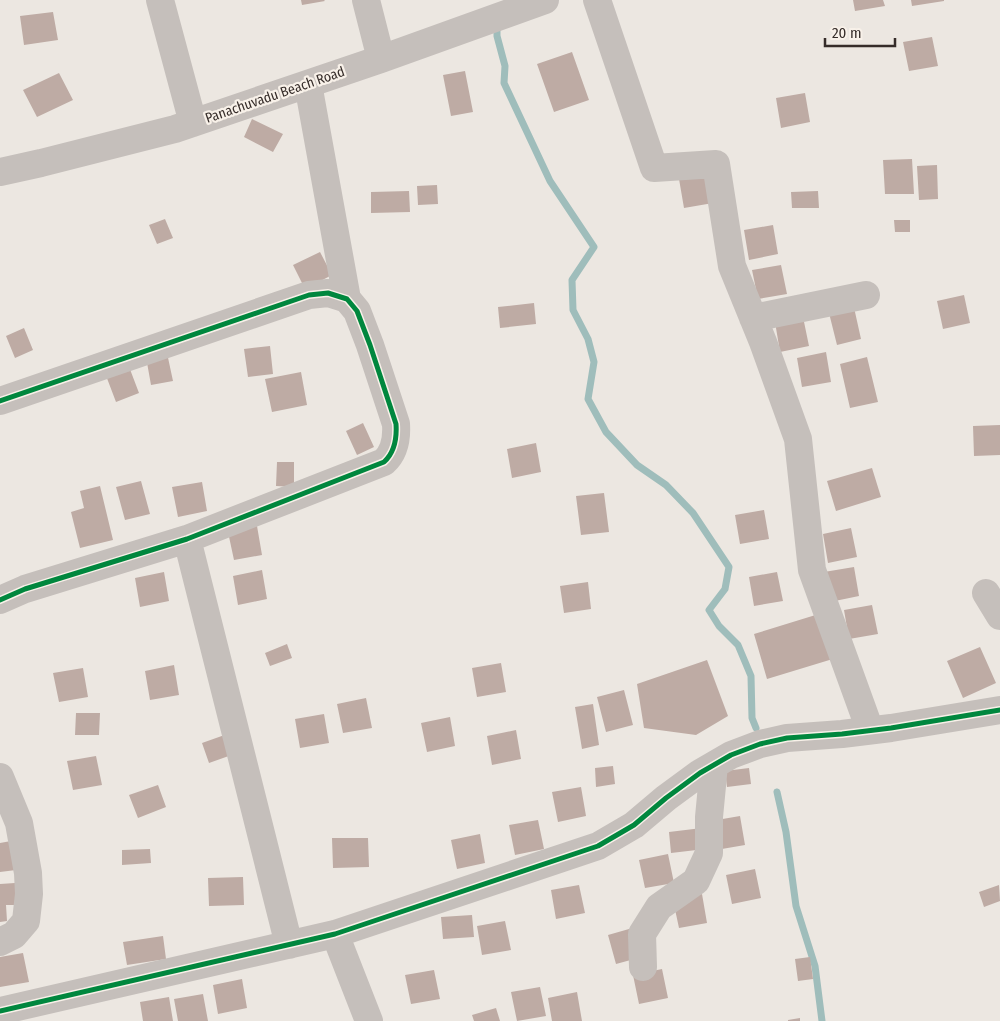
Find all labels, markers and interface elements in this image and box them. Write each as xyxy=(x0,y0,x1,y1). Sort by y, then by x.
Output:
scale bar xyxy=(825,15,895,47)
text: 20 m xyxy=(832,24,862,42)
street label: Panachuvadu Beach Road xyxy=(203,63,347,127)

